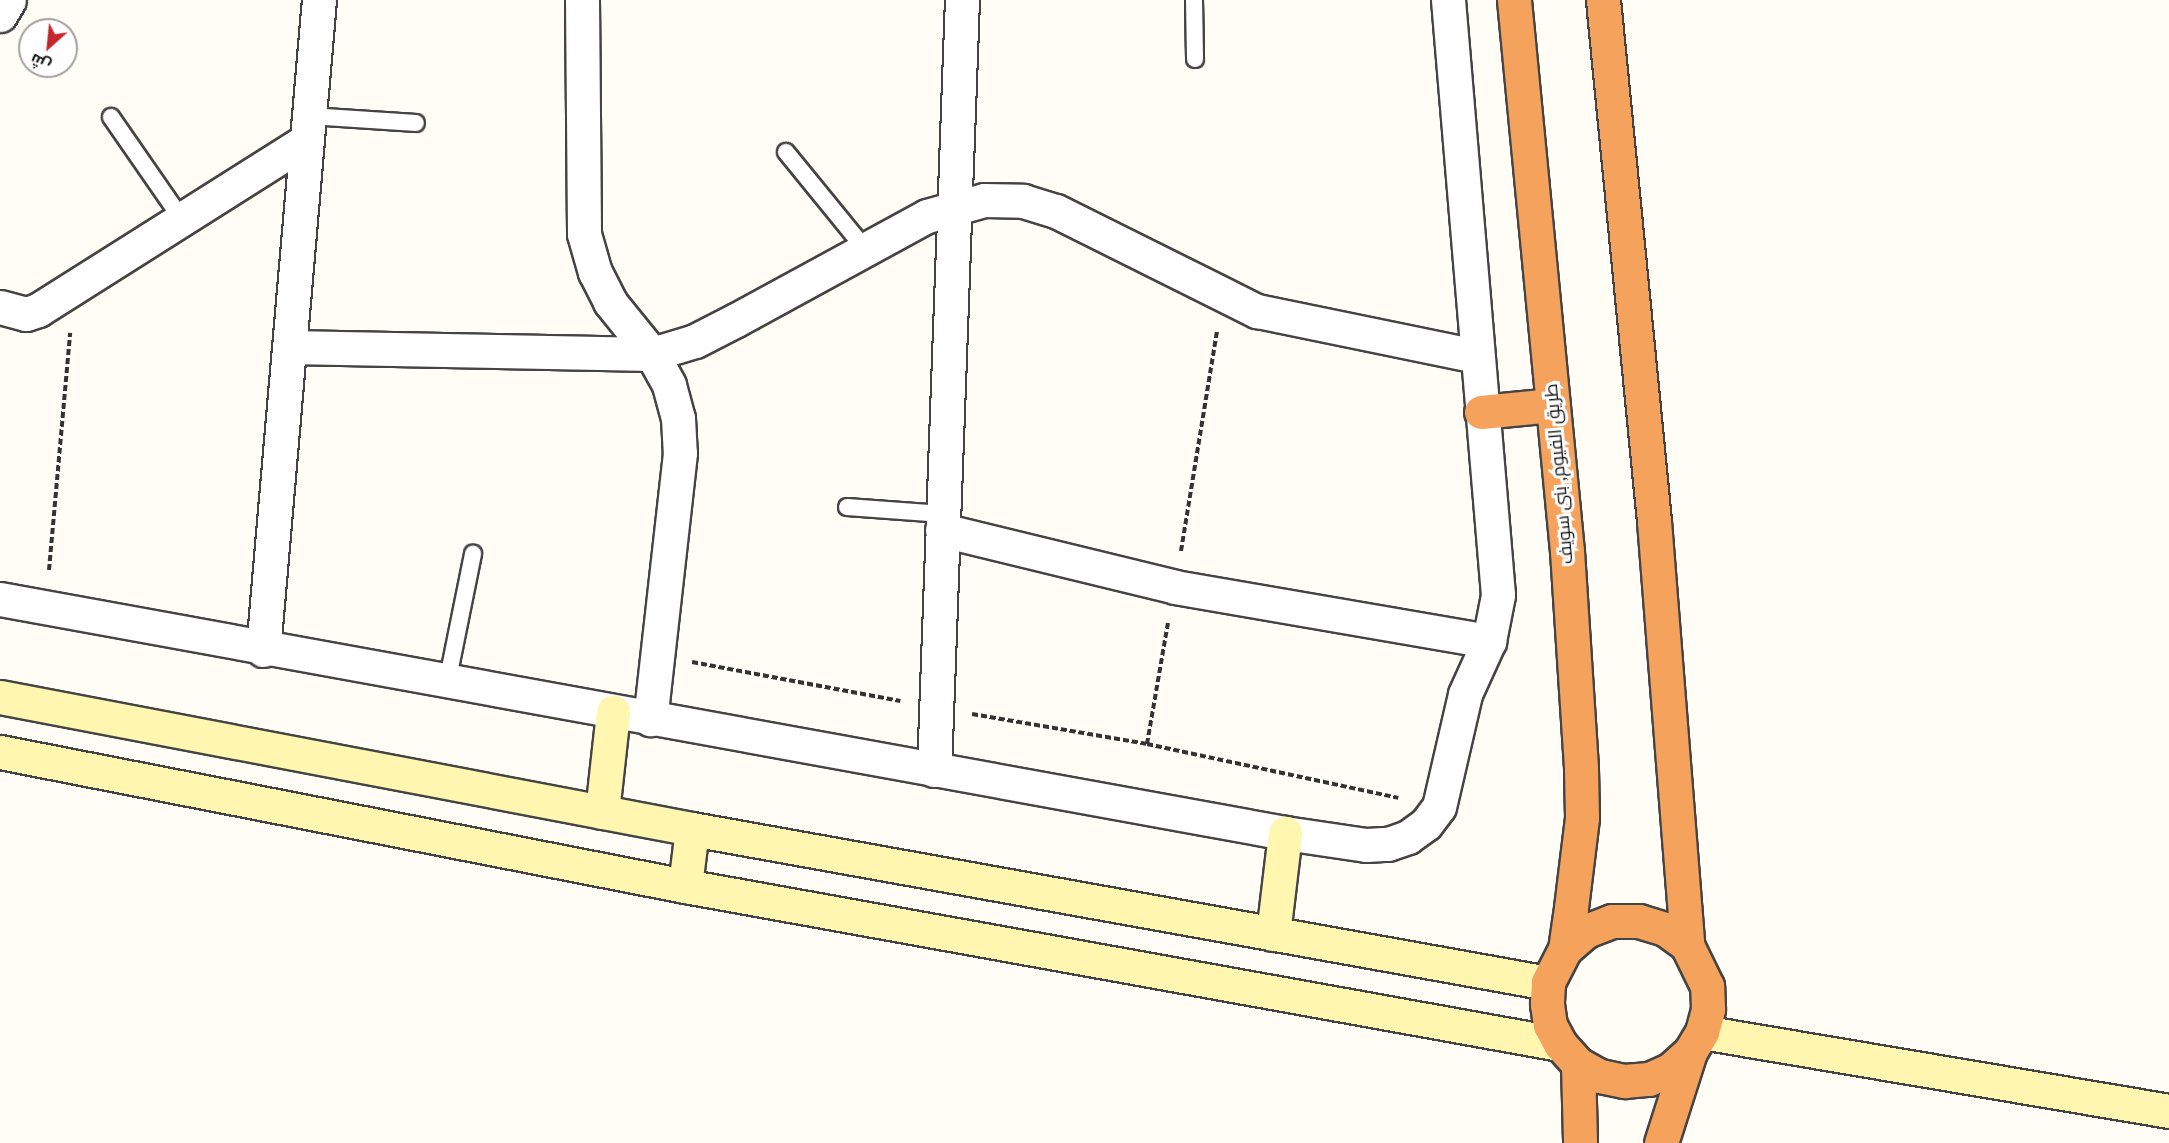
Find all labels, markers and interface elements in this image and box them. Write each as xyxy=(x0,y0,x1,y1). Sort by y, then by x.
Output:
north arrow xyxy=(18,18,78,78)
text: ش xyxy=(28,50,54,75)
street label: طريق الفيوم, بنى سويف xyxy=(1540,383,1578,565)

